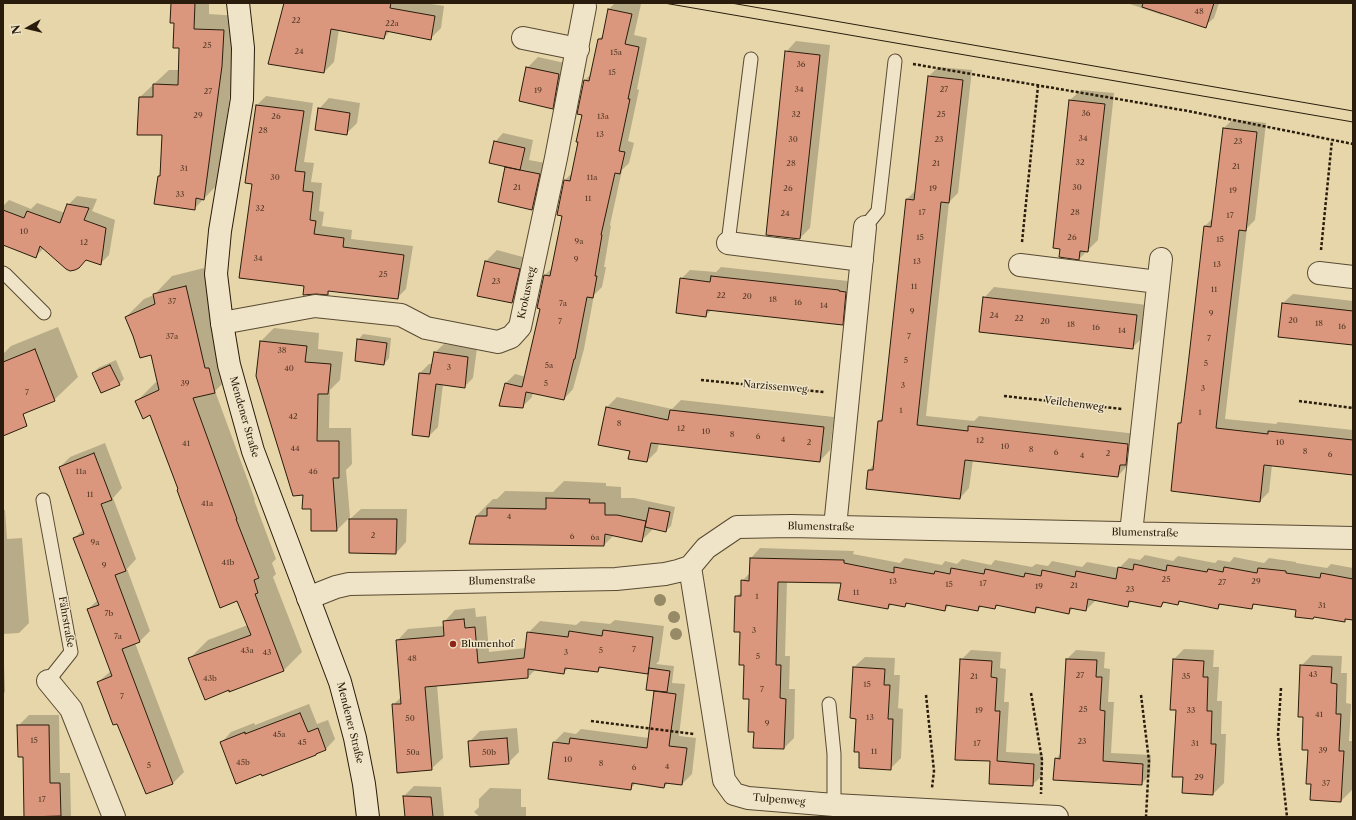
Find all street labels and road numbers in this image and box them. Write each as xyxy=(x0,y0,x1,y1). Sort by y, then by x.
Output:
street label: Krokusweg xyxy=(516,266,538,320)
street label: Mendener Straße xyxy=(227,375,261,459)
street label: Narzissenweg xyxy=(742,378,808,396)
street label: Veilchenweg xyxy=(1044,394,1104,414)
street label: Blumenstraße xyxy=(787,520,855,534)
street label: Blumenstraße xyxy=(1111,526,1179,540)
street label: Blumenstraße xyxy=(468,574,536,588)
street label: Fährstraße xyxy=(56,595,76,649)
street label: Mendener Straße xyxy=(334,681,366,765)
street label: Tulpenweg xyxy=(752,792,806,808)

